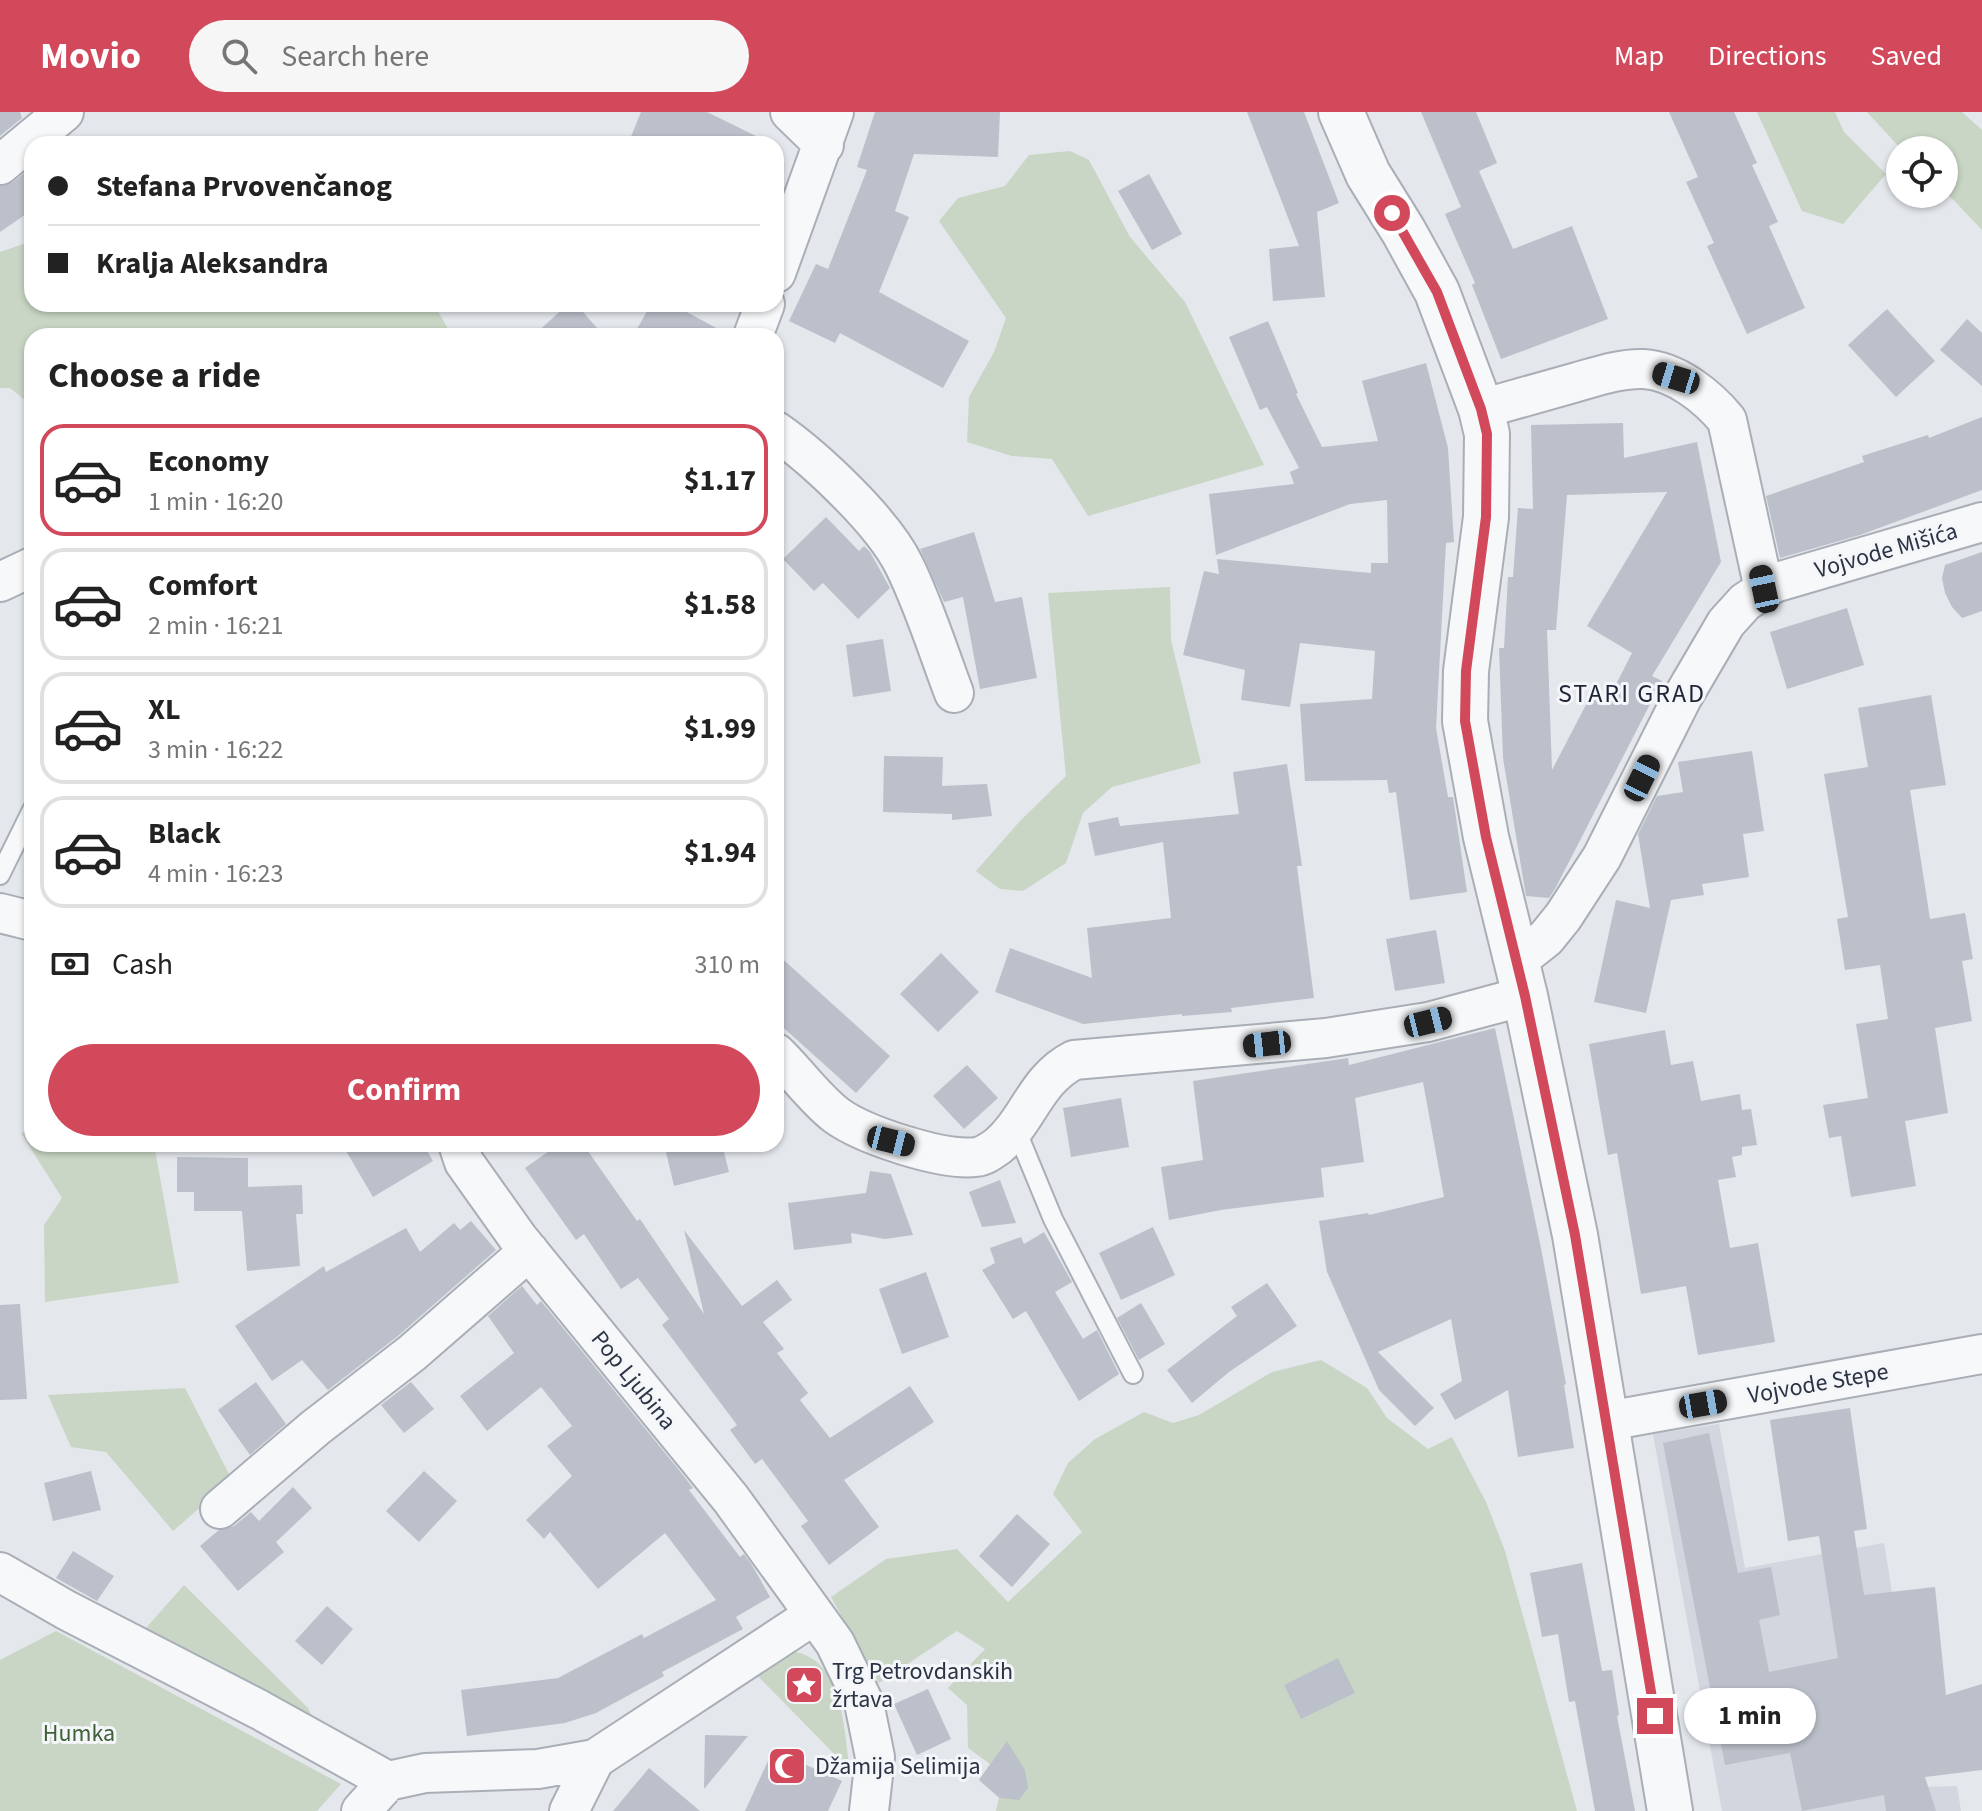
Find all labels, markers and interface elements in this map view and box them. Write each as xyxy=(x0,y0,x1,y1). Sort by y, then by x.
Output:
search box xyxy=(189,20,749,92)
text: Movio xyxy=(40,29,141,83)
icon: search xyxy=(217,34,261,78)
text: Search here xyxy=(281,35,429,78)
text: Map xyxy=(1614,36,1664,76)
text: Directions xyxy=(1708,36,1827,76)
text: Saved xyxy=(1871,36,1942,76)
map controls xyxy=(1886,136,1958,208)
button: locate xyxy=(1886,136,1958,208)
text: Stefana Prvovenčanog xyxy=(96,165,392,208)
route start xyxy=(1374,195,1410,231)
text: Kralja Aleksandra xyxy=(96,242,328,285)
text: Choose a ride xyxy=(48,350,261,401)
car xyxy=(1650,360,1702,396)
text: Economy xyxy=(148,440,269,483)
icon: car xyxy=(52,444,124,516)
text: $1.17 xyxy=(684,459,756,502)
text: 1 min · 16:20 xyxy=(148,483,283,520)
street label: Vojvode Mišića xyxy=(1811,513,1962,588)
car xyxy=(1747,563,1781,615)
text: Comfort xyxy=(148,564,258,607)
icon: car xyxy=(52,568,124,640)
text: $1.58 xyxy=(684,583,756,626)
text: 2 min · 16:21 xyxy=(148,607,283,644)
district label: STARI GRAD xyxy=(1558,675,1706,712)
text: XL xyxy=(148,688,181,731)
icon: car xyxy=(52,692,124,764)
text: $1.99 xyxy=(684,707,756,750)
text: 3 min · 16:22 xyxy=(148,731,283,768)
car xyxy=(1621,751,1663,805)
text: Black xyxy=(148,812,221,855)
icon: car xyxy=(52,816,124,888)
text: $1.94 xyxy=(684,831,756,874)
text: 4 min · 16:23 xyxy=(148,855,283,892)
icon: cash xyxy=(48,942,92,986)
text: Cash xyxy=(112,943,173,986)
text: 310 m xyxy=(694,946,760,983)
car xyxy=(1402,1005,1454,1039)
car xyxy=(1242,1030,1292,1058)
button: Confirm xyxy=(48,1044,760,1136)
car xyxy=(865,1124,917,1158)
street label: Pop Ljubina xyxy=(583,1323,685,1438)
street label: Vojvode Stepe xyxy=(1745,1354,1891,1413)
car xyxy=(1677,1388,1729,1420)
place label: Trg Petrovdanskih žrtava xyxy=(832,1654,1013,1717)
place icon: Trg Petrovdanskih žrtava xyxy=(783,1664,825,1706)
callout: 1 min xyxy=(1683,1688,1815,1744)
text: 1 min xyxy=(1718,1697,1782,1734)
route end xyxy=(1637,1698,1673,1734)
park label: Humka xyxy=(43,1716,115,1751)
mosque icon: Džamija Selimija xyxy=(766,1745,808,1787)
place label: Džamija Selimija xyxy=(815,1749,981,1784)

